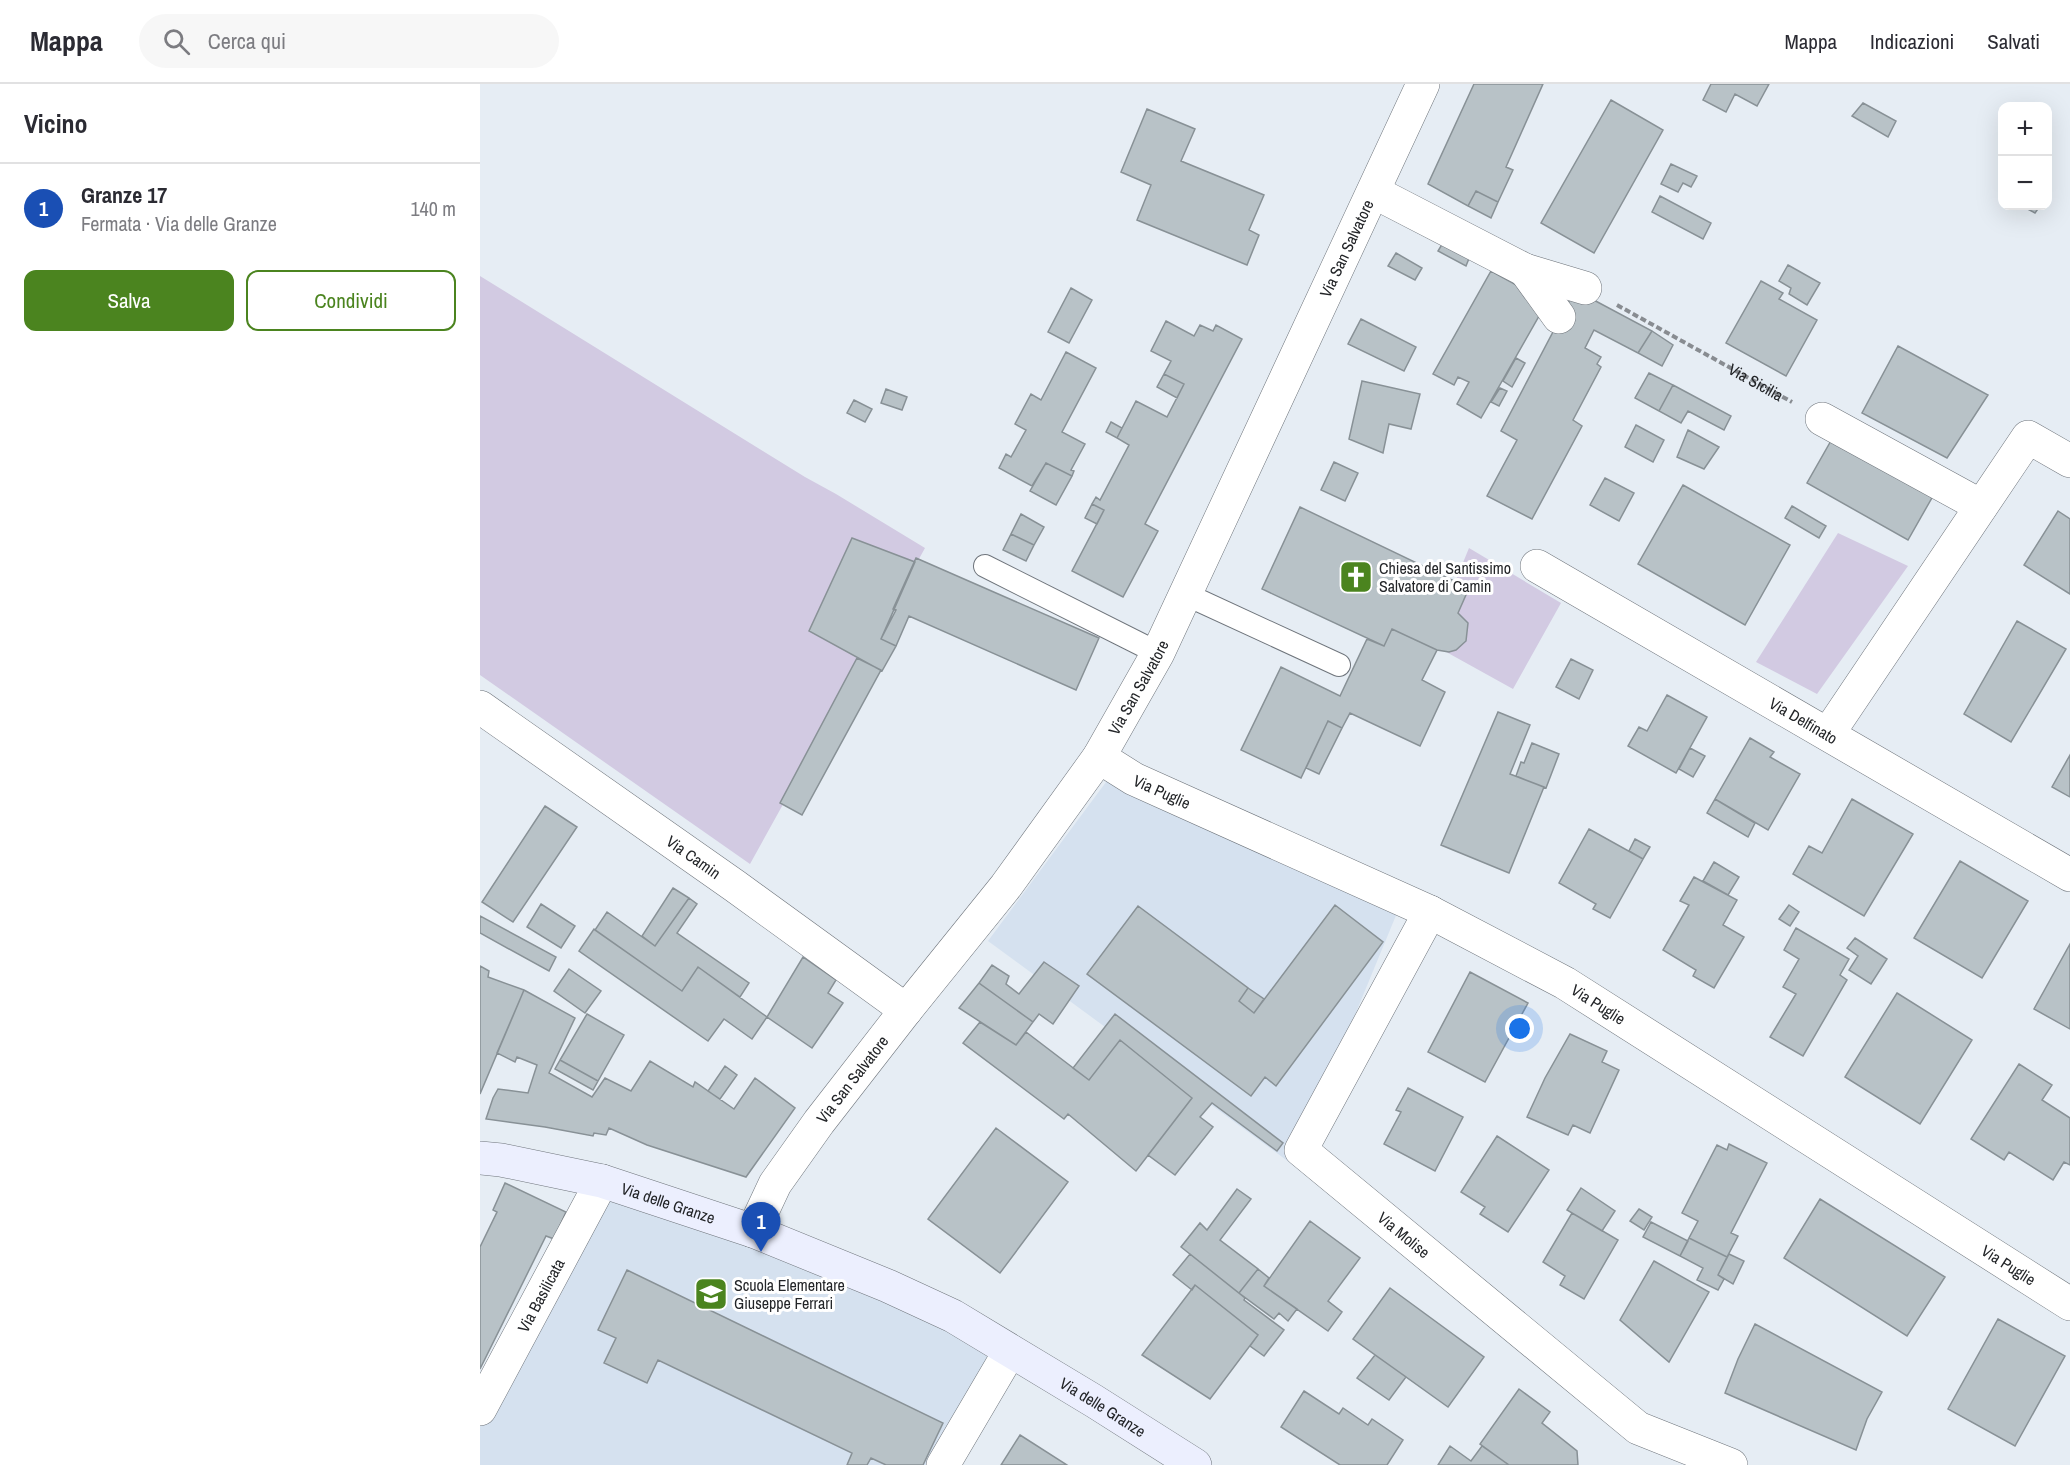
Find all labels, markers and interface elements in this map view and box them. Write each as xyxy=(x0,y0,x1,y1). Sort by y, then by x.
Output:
search box xyxy=(139,14,559,68)
text: Mappa xyxy=(30,22,103,60)
icon: search xyxy=(160,25,193,58)
text: Cerca qui xyxy=(208,26,286,56)
text: Mappa xyxy=(1784,27,1837,56)
text: Indicazioni xyxy=(1870,27,1954,56)
text: Salvati xyxy=(1987,27,2040,56)
map controls xyxy=(1998,102,2052,210)
button: + xyxy=(1998,102,2052,156)
text: Vicino xyxy=(24,106,88,141)
button: − xyxy=(1998,156,2052,210)
text: Granze 17 xyxy=(81,180,167,210)
text: 1 xyxy=(39,195,48,222)
text: 140 m xyxy=(410,195,456,222)
street label: Via San Salvatore xyxy=(1314,196,1379,301)
text: Fermata · Via delle Granze xyxy=(81,210,277,237)
button: Salva xyxy=(24,270,234,331)
button: Condividi xyxy=(246,270,456,331)
street label: Via Sicilia xyxy=(1725,358,1788,407)
place label: Chiesa del Santissimo Salvatore di Camin xyxy=(1379,557,1511,597)
church icon: Chiesa del Santissimo Salvatore di Camin xyxy=(1338,559,1374,595)
street label: Via San Salvatore xyxy=(1103,636,1174,739)
street label: Via Delfinato xyxy=(1765,692,1842,749)
street label: Via Puglie xyxy=(1130,769,1194,814)
street label: Via Camin xyxy=(662,830,725,884)
street label: Via Puglie xyxy=(1567,979,1630,1030)
your location xyxy=(1505,1014,1534,1043)
street label: Via San Salvatore xyxy=(811,1031,893,1128)
street label: Via delle Granze xyxy=(618,1177,718,1229)
pin: 1 xyxy=(742,1202,780,1252)
street label: Via Molise xyxy=(1373,1207,1435,1263)
street label: Via Puglie xyxy=(1977,1239,2040,1290)
street label: Via Basilicata xyxy=(512,1254,570,1336)
place label: Scuola Elementare Giuseppe Ferrari xyxy=(734,1274,845,1314)
school or university icon: Scuola Elementare Giuseppe Ferrari xyxy=(693,1276,729,1312)
street label: Via delle Granze xyxy=(1056,1372,1150,1442)

